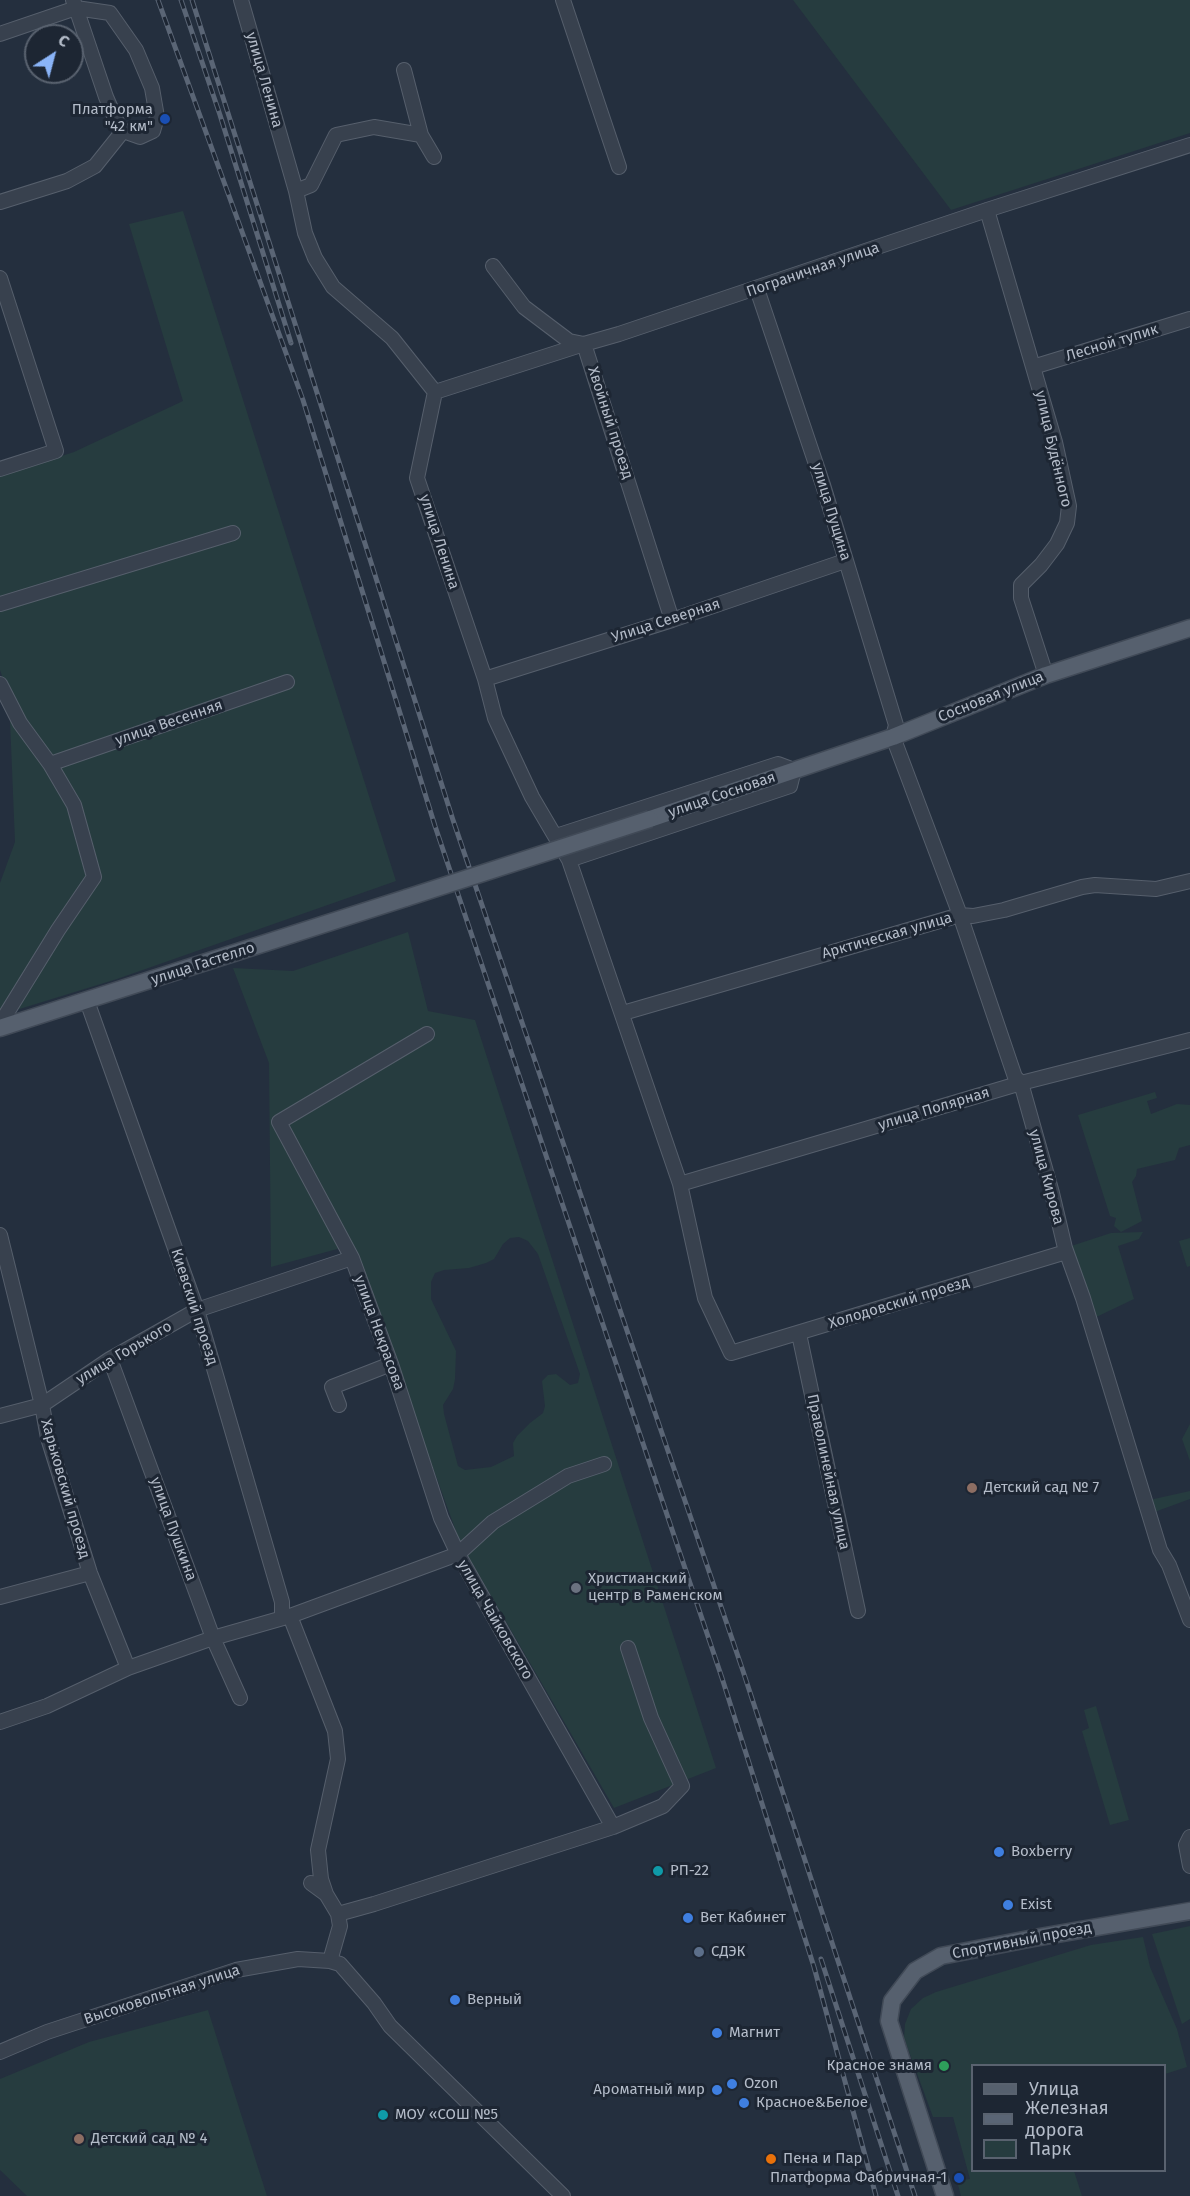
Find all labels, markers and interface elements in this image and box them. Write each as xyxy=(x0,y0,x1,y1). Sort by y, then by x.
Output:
north arrow xyxy=(24,24,84,84)
text: С xyxy=(54,30,73,51)
street label: улица Ленина xyxy=(242,30,286,130)
place label: Платформа "42 км" xyxy=(72,101,153,136)
marker: Платформа "42 км" xyxy=(158,112,172,126)
street label: Пограничная улица xyxy=(744,239,882,301)
street label: Лесной тупик xyxy=(1064,320,1160,366)
street label: Хвойный проезд xyxy=(583,364,637,482)
street label: улица Будённого xyxy=(1031,389,1075,509)
street label: улица Пущина xyxy=(808,461,854,563)
street label: улица Ленина xyxy=(415,492,463,592)
street label: Улица Северная xyxy=(609,595,723,647)
street label: Сосновая улица xyxy=(936,668,1046,726)
street label: улица Весенняя xyxy=(113,696,225,750)
street label: улица Сосновая xyxy=(666,768,778,822)
street label: Арктическая улица xyxy=(820,909,954,963)
street label: улица Гастелло xyxy=(149,939,257,989)
street label: улица Полярная xyxy=(876,1083,992,1135)
street label: улица Кирова xyxy=(1025,1127,1067,1227)
street label: Киевский проезд xyxy=(167,1246,221,1368)
street label: улица Некрасова xyxy=(350,1273,408,1393)
street label: Холодовский проезд xyxy=(826,1273,972,1333)
street label: улица Горького xyxy=(73,1317,175,1389)
street label: Праволинейная улица xyxy=(803,1392,853,1552)
street label: Харьковский проезд xyxy=(36,1417,94,1561)
street label: улица Пушкина xyxy=(146,1475,200,1583)
place label: Детский сад № 7 xyxy=(984,1479,1099,1497)
marker: Детский сад № 7 xyxy=(965,1481,979,1495)
street label: улица Чайковского xyxy=(453,1557,537,1683)
place label: Христианский центр в Раменском xyxy=(588,1570,723,1605)
marker: Христианский центр в Раменском xyxy=(569,1581,583,1595)
place label: Boxberry xyxy=(1011,1843,1072,1861)
marker: Boxberry xyxy=(992,1845,1006,1859)
place label: РП-22 xyxy=(670,1862,709,1880)
marker: РП-22 xyxy=(651,1864,665,1878)
place label: Exist xyxy=(1020,1896,1052,1914)
marker: Exist xyxy=(1001,1898,1015,1912)
place label: Вет Кабинет xyxy=(700,1909,786,1927)
marker: Вет Кабинет xyxy=(681,1911,695,1925)
street label: Спортивный проезд xyxy=(951,1919,1093,1963)
place label: СДЭК xyxy=(711,1943,745,1961)
marker: СДЭК xyxy=(692,1945,706,1959)
street label: Высоковольтная улица xyxy=(82,1961,242,2029)
place label: Верный xyxy=(467,1991,522,2009)
marker: Верный xyxy=(448,1993,462,2007)
place label: Магнит xyxy=(729,2024,780,2042)
marker: Магнит xyxy=(710,2026,724,2040)
place label: Красное знамя xyxy=(826,2057,932,2075)
marker: Красное знамя xyxy=(937,2059,951,2073)
legend xyxy=(971,2064,1166,2172)
place label: Ozon xyxy=(744,2075,778,2093)
marker: Ozon xyxy=(725,2077,739,2091)
text: Улица xyxy=(1029,2078,1079,2100)
place label: Ароматный мир xyxy=(593,2081,705,2099)
marker: Ароматный мир xyxy=(710,2083,724,2097)
place label: Красное&Белое xyxy=(756,2094,868,2112)
marker: Красное&Белое xyxy=(737,2096,751,2110)
text: Железная дорога xyxy=(1025,2097,1109,2141)
place label: МОУ «СОШ №5 xyxy=(395,2106,498,2124)
marker: МОУ «СОШ №5 xyxy=(376,2108,390,2122)
place label: Детский сад № 4 xyxy=(91,2130,208,2148)
marker: Детский сад № 4 xyxy=(72,2132,86,2146)
text: Парк xyxy=(1029,2138,1071,2160)
place label: Пена и Пар xyxy=(783,2150,862,2168)
marker: Пена и Пар xyxy=(764,2152,778,2166)
place label: Платформа Фабричная-1 xyxy=(770,2169,947,2187)
marker: Платформа Фабричная-1 xyxy=(952,2171,966,2185)

